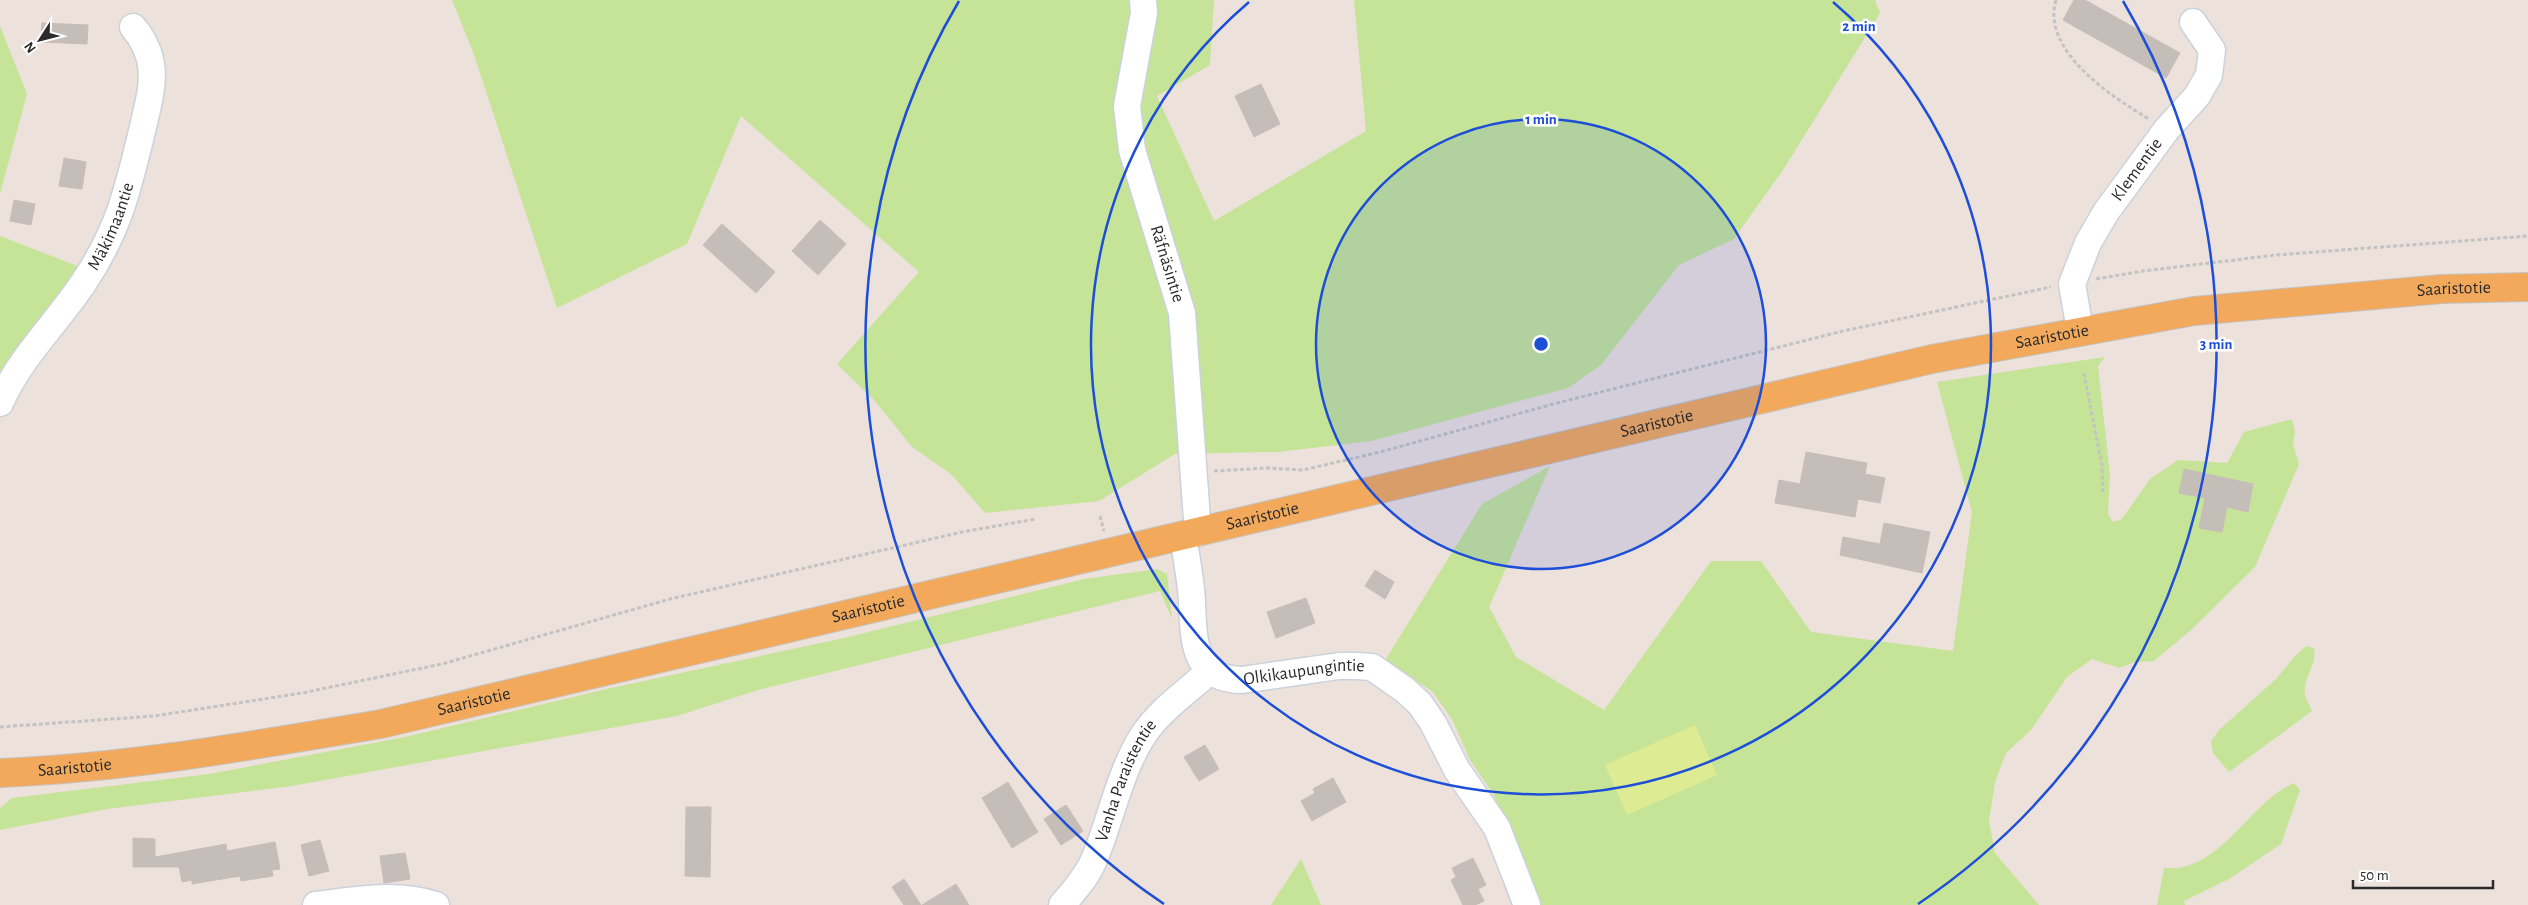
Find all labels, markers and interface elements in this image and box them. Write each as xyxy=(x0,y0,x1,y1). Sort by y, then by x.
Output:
north arrow xyxy=(15,15,65,65)
text: 2 min xyxy=(1842,19,1876,34)
text: N xyxy=(22,39,39,55)
text: 1 min xyxy=(1525,112,1557,127)
street label: Klementie xyxy=(2108,135,2166,205)
street label: Mäkimaantie xyxy=(85,181,137,273)
street label: Räfnäsintie xyxy=(1147,223,1187,305)
street label: Saaristotie xyxy=(2416,279,2491,300)
street label: Saaristotie xyxy=(2014,321,2090,353)
centre of rings xyxy=(1532,335,1550,353)
text: 3 min xyxy=(2200,337,2232,352)
street label: Saaristotie xyxy=(1619,407,1695,441)
street label: Saaristotie xyxy=(1224,499,1301,534)
street label: Saaristotie xyxy=(830,592,906,627)
street label: Olkikaupungintie xyxy=(1242,657,1365,689)
street label: Saaristotie xyxy=(436,685,512,719)
street label: Vanha Paraistentie xyxy=(1093,716,1160,844)
street label: Saaristotie xyxy=(37,756,113,780)
scale bar xyxy=(2353,858,2493,890)
text: 50 m xyxy=(2360,868,2389,883)

